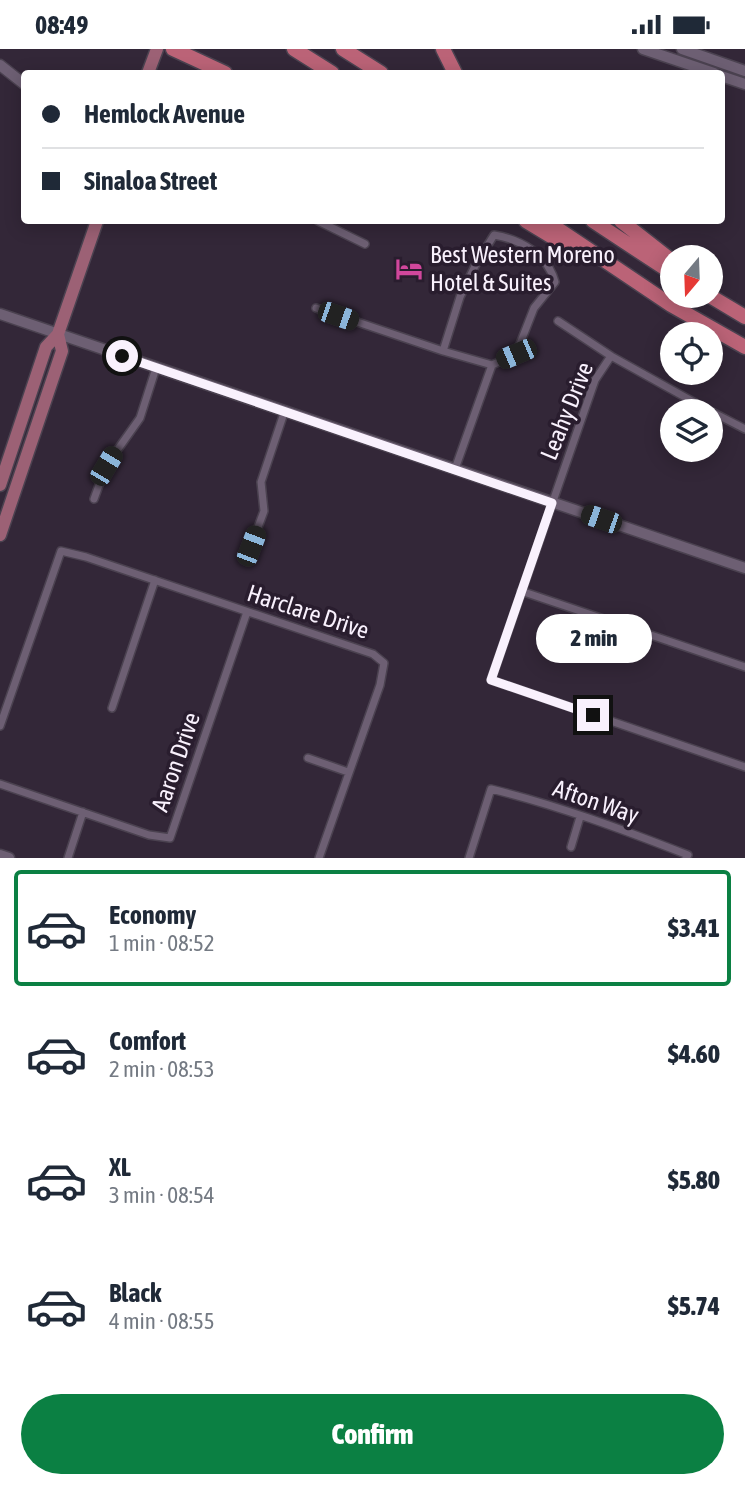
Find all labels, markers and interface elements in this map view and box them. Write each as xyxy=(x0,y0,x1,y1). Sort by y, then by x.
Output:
text: 08:49 xyxy=(35,10,89,40)
text: Hemlock Avenue xyxy=(84,99,245,129)
text: Sinaloa Street xyxy=(84,166,217,196)
place label: Best Western Moreno Hotel & Suites xyxy=(430,241,615,296)
north arrow xyxy=(660,245,723,308)
map controls xyxy=(660,245,723,462)
hotel icon: Best Western Moreno Hotel & Suites xyxy=(394,254,424,284)
car xyxy=(315,299,362,333)
button: locate xyxy=(660,322,723,385)
car xyxy=(493,336,540,372)
route start xyxy=(106,340,138,372)
street label: Leahy Drive xyxy=(535,358,598,464)
button: layers xyxy=(660,399,723,462)
car xyxy=(87,443,126,489)
car xyxy=(578,502,625,536)
car xyxy=(234,523,269,569)
street label: Harclare Drive xyxy=(244,579,372,644)
callout: 2 min xyxy=(535,613,651,663)
text: 2 min xyxy=(571,625,617,651)
route end xyxy=(577,699,609,731)
street label: Aaron Drive xyxy=(146,709,205,815)
street label: Afton Way xyxy=(550,774,643,829)
icon: car xyxy=(25,897,88,960)
text: Economy xyxy=(109,900,196,930)
text: $3.41 xyxy=(668,913,720,943)
text: 1 min · 08:52 xyxy=(109,930,215,956)
icon: car xyxy=(25,1023,88,1086)
text: Comfort xyxy=(109,1026,186,1056)
text: $4.60 xyxy=(668,1039,720,1069)
text: 2 min · 08:53 xyxy=(109,1056,215,1082)
icon: car xyxy=(25,1149,88,1212)
text: XL xyxy=(109,1152,131,1182)
text: $5.80 xyxy=(668,1165,720,1195)
text: 3 min · 08:54 xyxy=(109,1182,215,1208)
icon: car xyxy=(25,1275,88,1338)
text: Black xyxy=(109,1278,161,1308)
text: $5.74 xyxy=(668,1291,720,1321)
text: 4 min · 08:55 xyxy=(109,1308,215,1334)
button: Confirm xyxy=(21,1394,724,1474)

